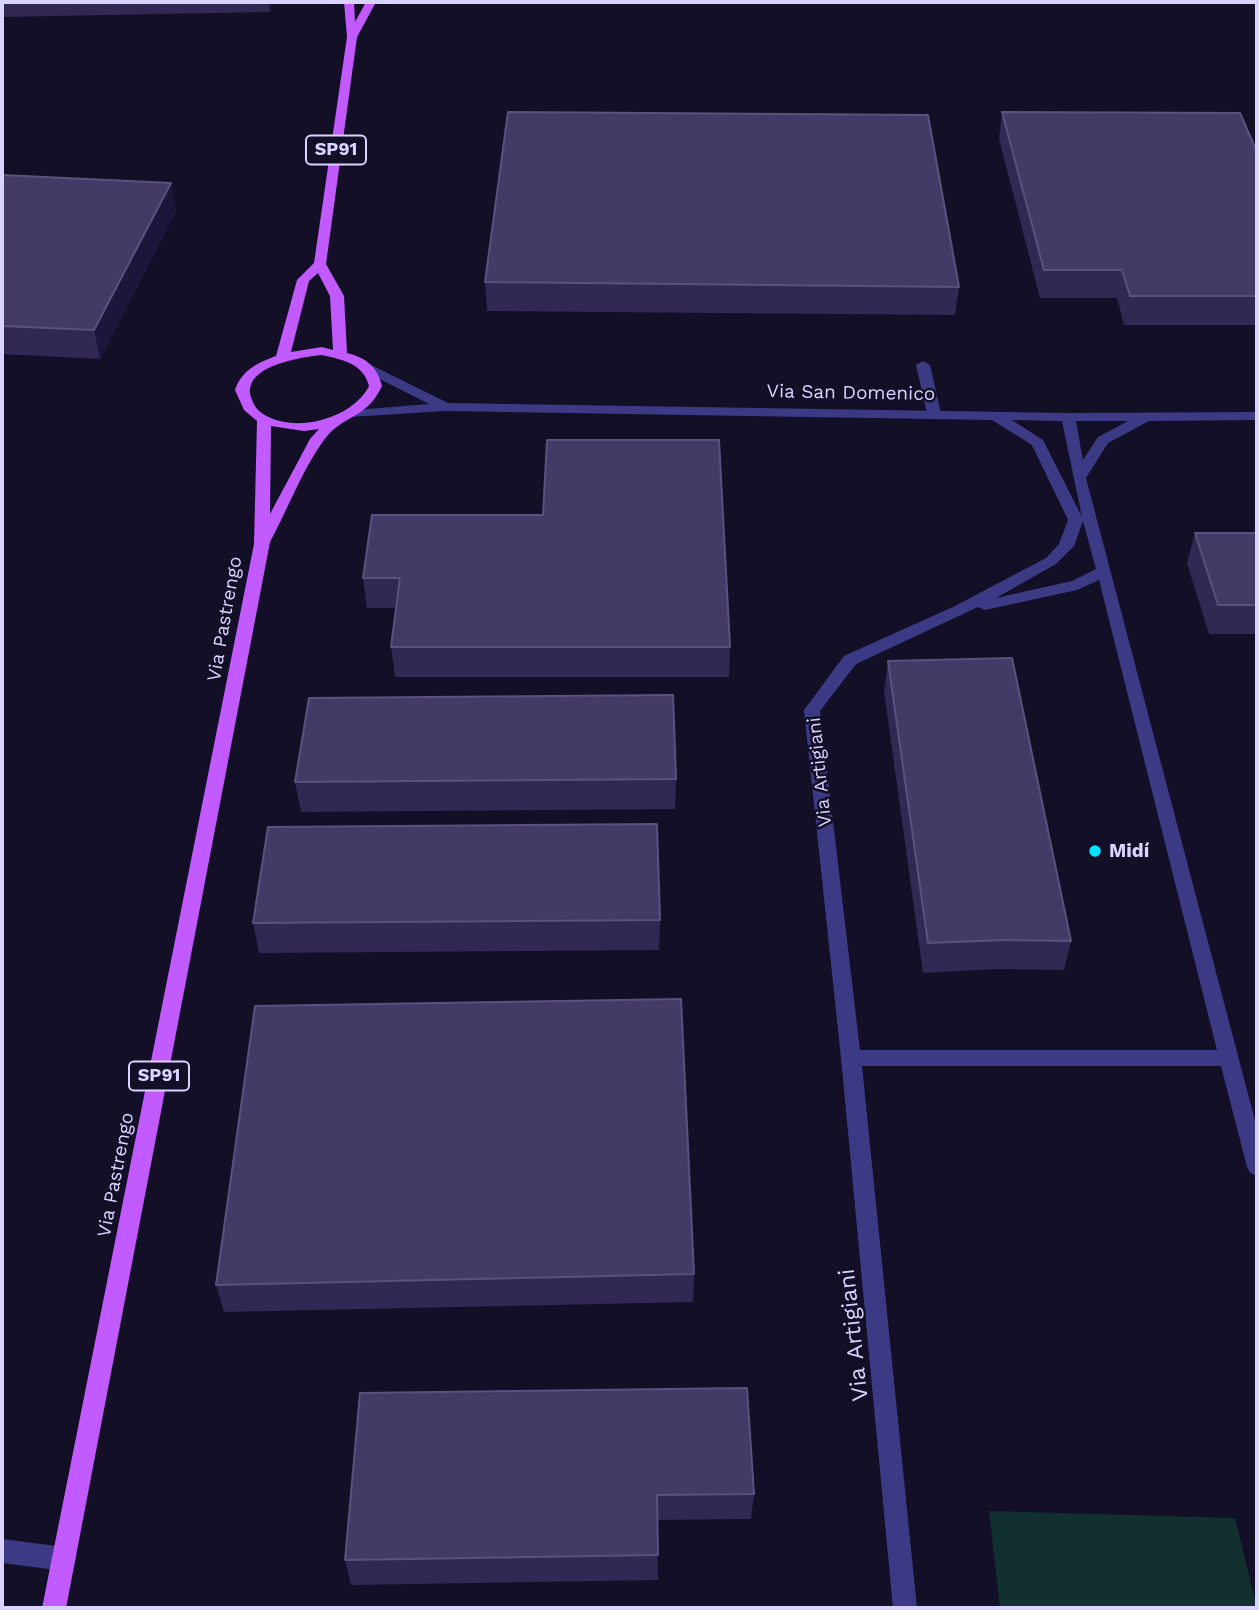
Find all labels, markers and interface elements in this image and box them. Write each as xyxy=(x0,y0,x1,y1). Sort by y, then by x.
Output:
road number: SP91 xyxy=(306,135,366,164)
street label: Via San Domenico xyxy=(767,380,935,406)
street label: Via Pastrengo xyxy=(203,555,247,683)
street label: Via Artigiani xyxy=(803,716,837,828)
place label: Midí xyxy=(1109,840,1149,862)
marker: Midí xyxy=(1087,843,1103,859)
road number: SP91 xyxy=(129,1062,189,1091)
street label: Via Pastrengo xyxy=(93,1111,139,1239)
street label: Via Artigiani xyxy=(833,1267,875,1403)

